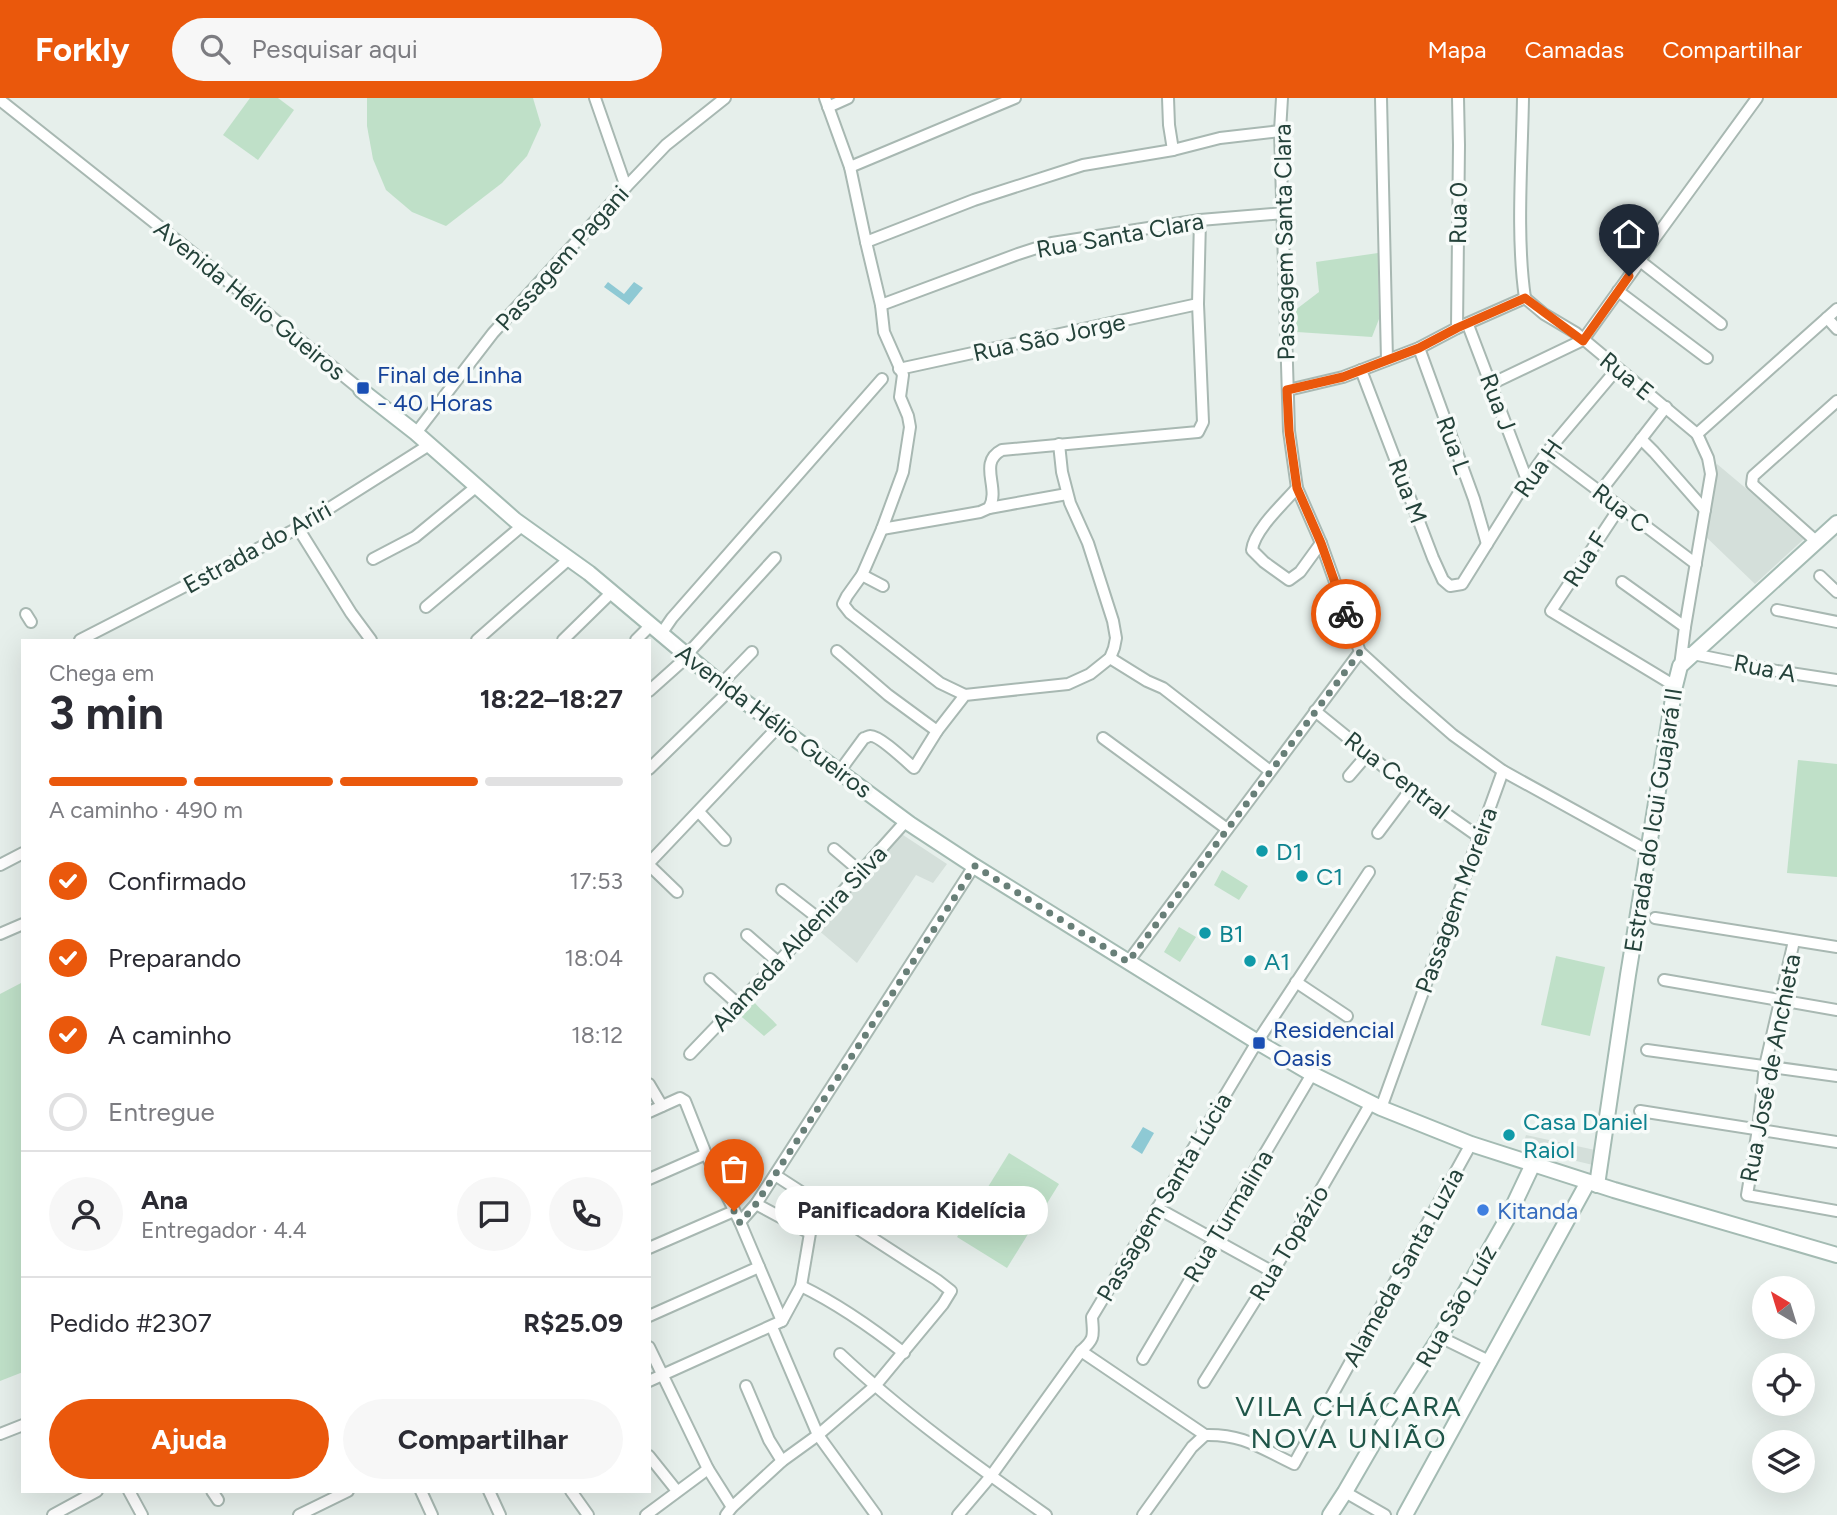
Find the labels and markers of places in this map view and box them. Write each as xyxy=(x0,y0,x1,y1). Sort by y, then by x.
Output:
pin xyxy=(1599,204,1659,276)
place label: Final de Linha - 40 Horas xyxy=(377,360,523,417)
marker: Final de Linha - 40 Horas xyxy=(355,380,371,396)
place label: D1 xyxy=(1276,837,1302,866)
marker: D1 xyxy=(1254,843,1270,859)
place label: C1 xyxy=(1316,862,1343,891)
marker: C1 xyxy=(1294,868,1310,884)
place label: B1 xyxy=(1219,919,1244,948)
marker: B1 xyxy=(1197,925,1213,941)
place label: A1 xyxy=(1264,947,1290,976)
marker: A1 xyxy=(1242,953,1258,969)
place label: Residencial Oasis xyxy=(1273,1015,1395,1072)
marker: Residencial Oasis xyxy=(1251,1035,1267,1051)
place label: Casa Daniel Raiol xyxy=(1523,1107,1648,1164)
marker: Casa Daniel Raiol xyxy=(1501,1127,1517,1143)
pin xyxy=(704,1139,764,1211)
callout: Panificadora Kidelícia xyxy=(776,1186,1049,1236)
place label: Kitanda xyxy=(1497,1196,1578,1225)
marker: Kitanda xyxy=(1475,1202,1491,1218)

